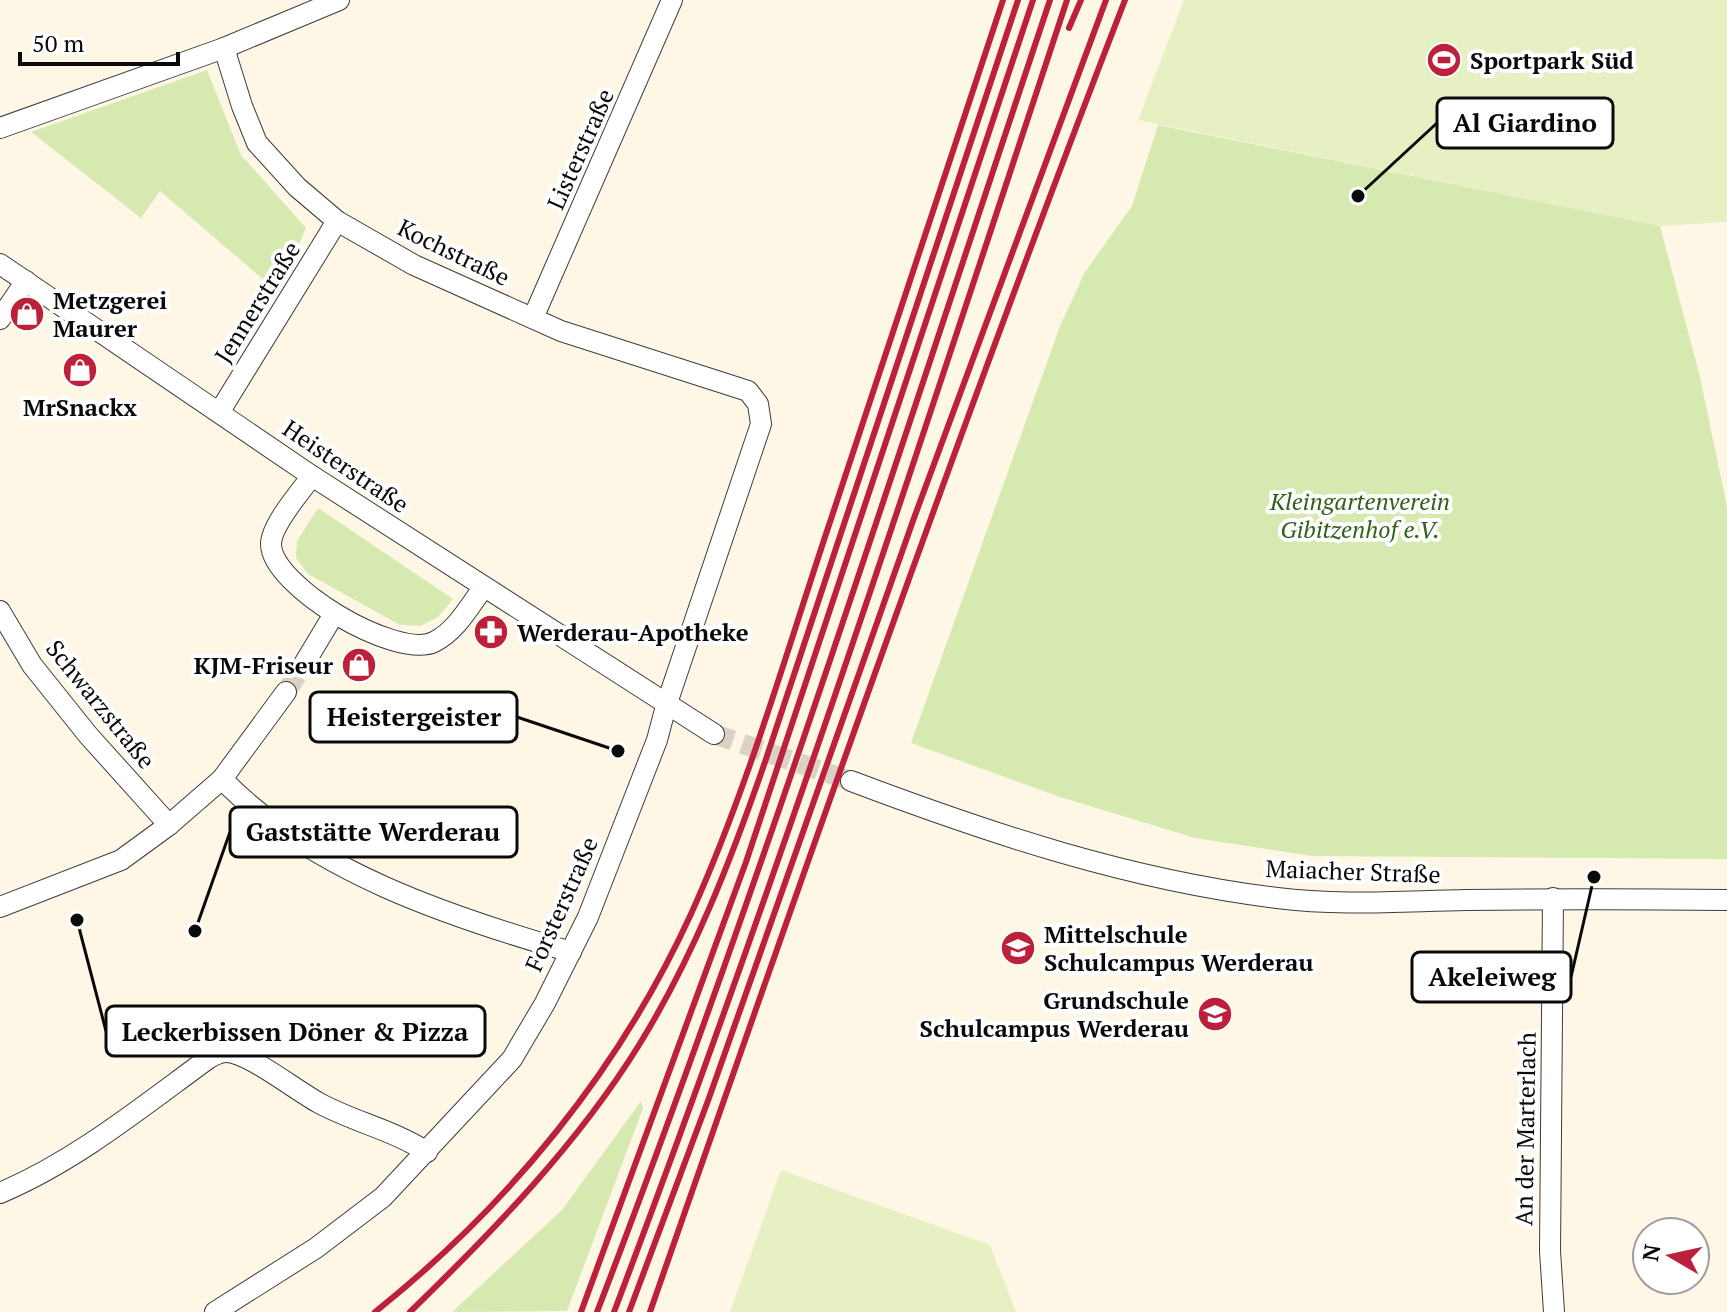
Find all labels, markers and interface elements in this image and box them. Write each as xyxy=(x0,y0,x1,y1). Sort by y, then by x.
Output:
scale bar xyxy=(20,16,178,66)
text: 50 m xyxy=(32,27,84,59)
sports icon: Sportpark Süd xyxy=(1425,41,1463,79)
place label: Sportpark Süd xyxy=(1470,44,1634,76)
street label: Listerstraße xyxy=(539,84,621,214)
callout: Al Giardino xyxy=(1437,98,1613,148)
text: Al Giardino xyxy=(1453,105,1597,139)
street label: Kochstraße xyxy=(393,211,515,293)
street label: Jennerstraße xyxy=(207,235,307,369)
place label: Metzgerei Maurer xyxy=(53,284,167,344)
shop icon: Metzgerei Maurer xyxy=(8,295,46,333)
shop icon: MrSnackx xyxy=(61,351,99,389)
place label: MrSnackx xyxy=(23,391,137,423)
street label: Heisterstraße xyxy=(277,412,415,520)
park label: Kleingartenverein Gibitzenhof e.V. xyxy=(1269,485,1450,545)
pharmacy icon: Werderau-Apotheke xyxy=(472,613,510,651)
place label: Werderau-Apotheke xyxy=(517,616,749,648)
street label: Schwarzstraße xyxy=(39,633,163,775)
shop icon: KJM-Friseur xyxy=(340,646,378,684)
place label: KJM-Friseur xyxy=(194,649,334,681)
callout: Heistergeister xyxy=(310,692,517,742)
text: Heistergeister xyxy=(327,699,502,733)
callout: Gaststätte Werderau xyxy=(230,807,517,857)
text: Gaststätte Werderau xyxy=(246,814,500,848)
street label: Forsterstraße xyxy=(517,832,605,976)
street label: Maiacher Straße xyxy=(1265,852,1441,890)
place label: Mittelschule Schulcampus Werderau xyxy=(1044,918,1313,978)
school or university icon: Mittelschule Schulcampus Werderau xyxy=(999,929,1037,967)
callout: Akeleiweg xyxy=(1412,952,1571,1002)
text: Akeleiweg xyxy=(1428,959,1557,993)
place label: Grundschule Schulcampus Werderau xyxy=(920,984,1189,1044)
school or university icon: Grundschule Schulcampus Werderau xyxy=(1196,995,1234,1033)
callout: Leckerbissen Döner & Pizza xyxy=(106,1006,485,1056)
text: Leckerbissen Döner & Pizza xyxy=(122,1014,469,1048)
street label: An der Marterlach xyxy=(1507,1032,1543,1226)
north arrow xyxy=(1631,1216,1711,1296)
text: N xyxy=(1635,1242,1666,1263)

